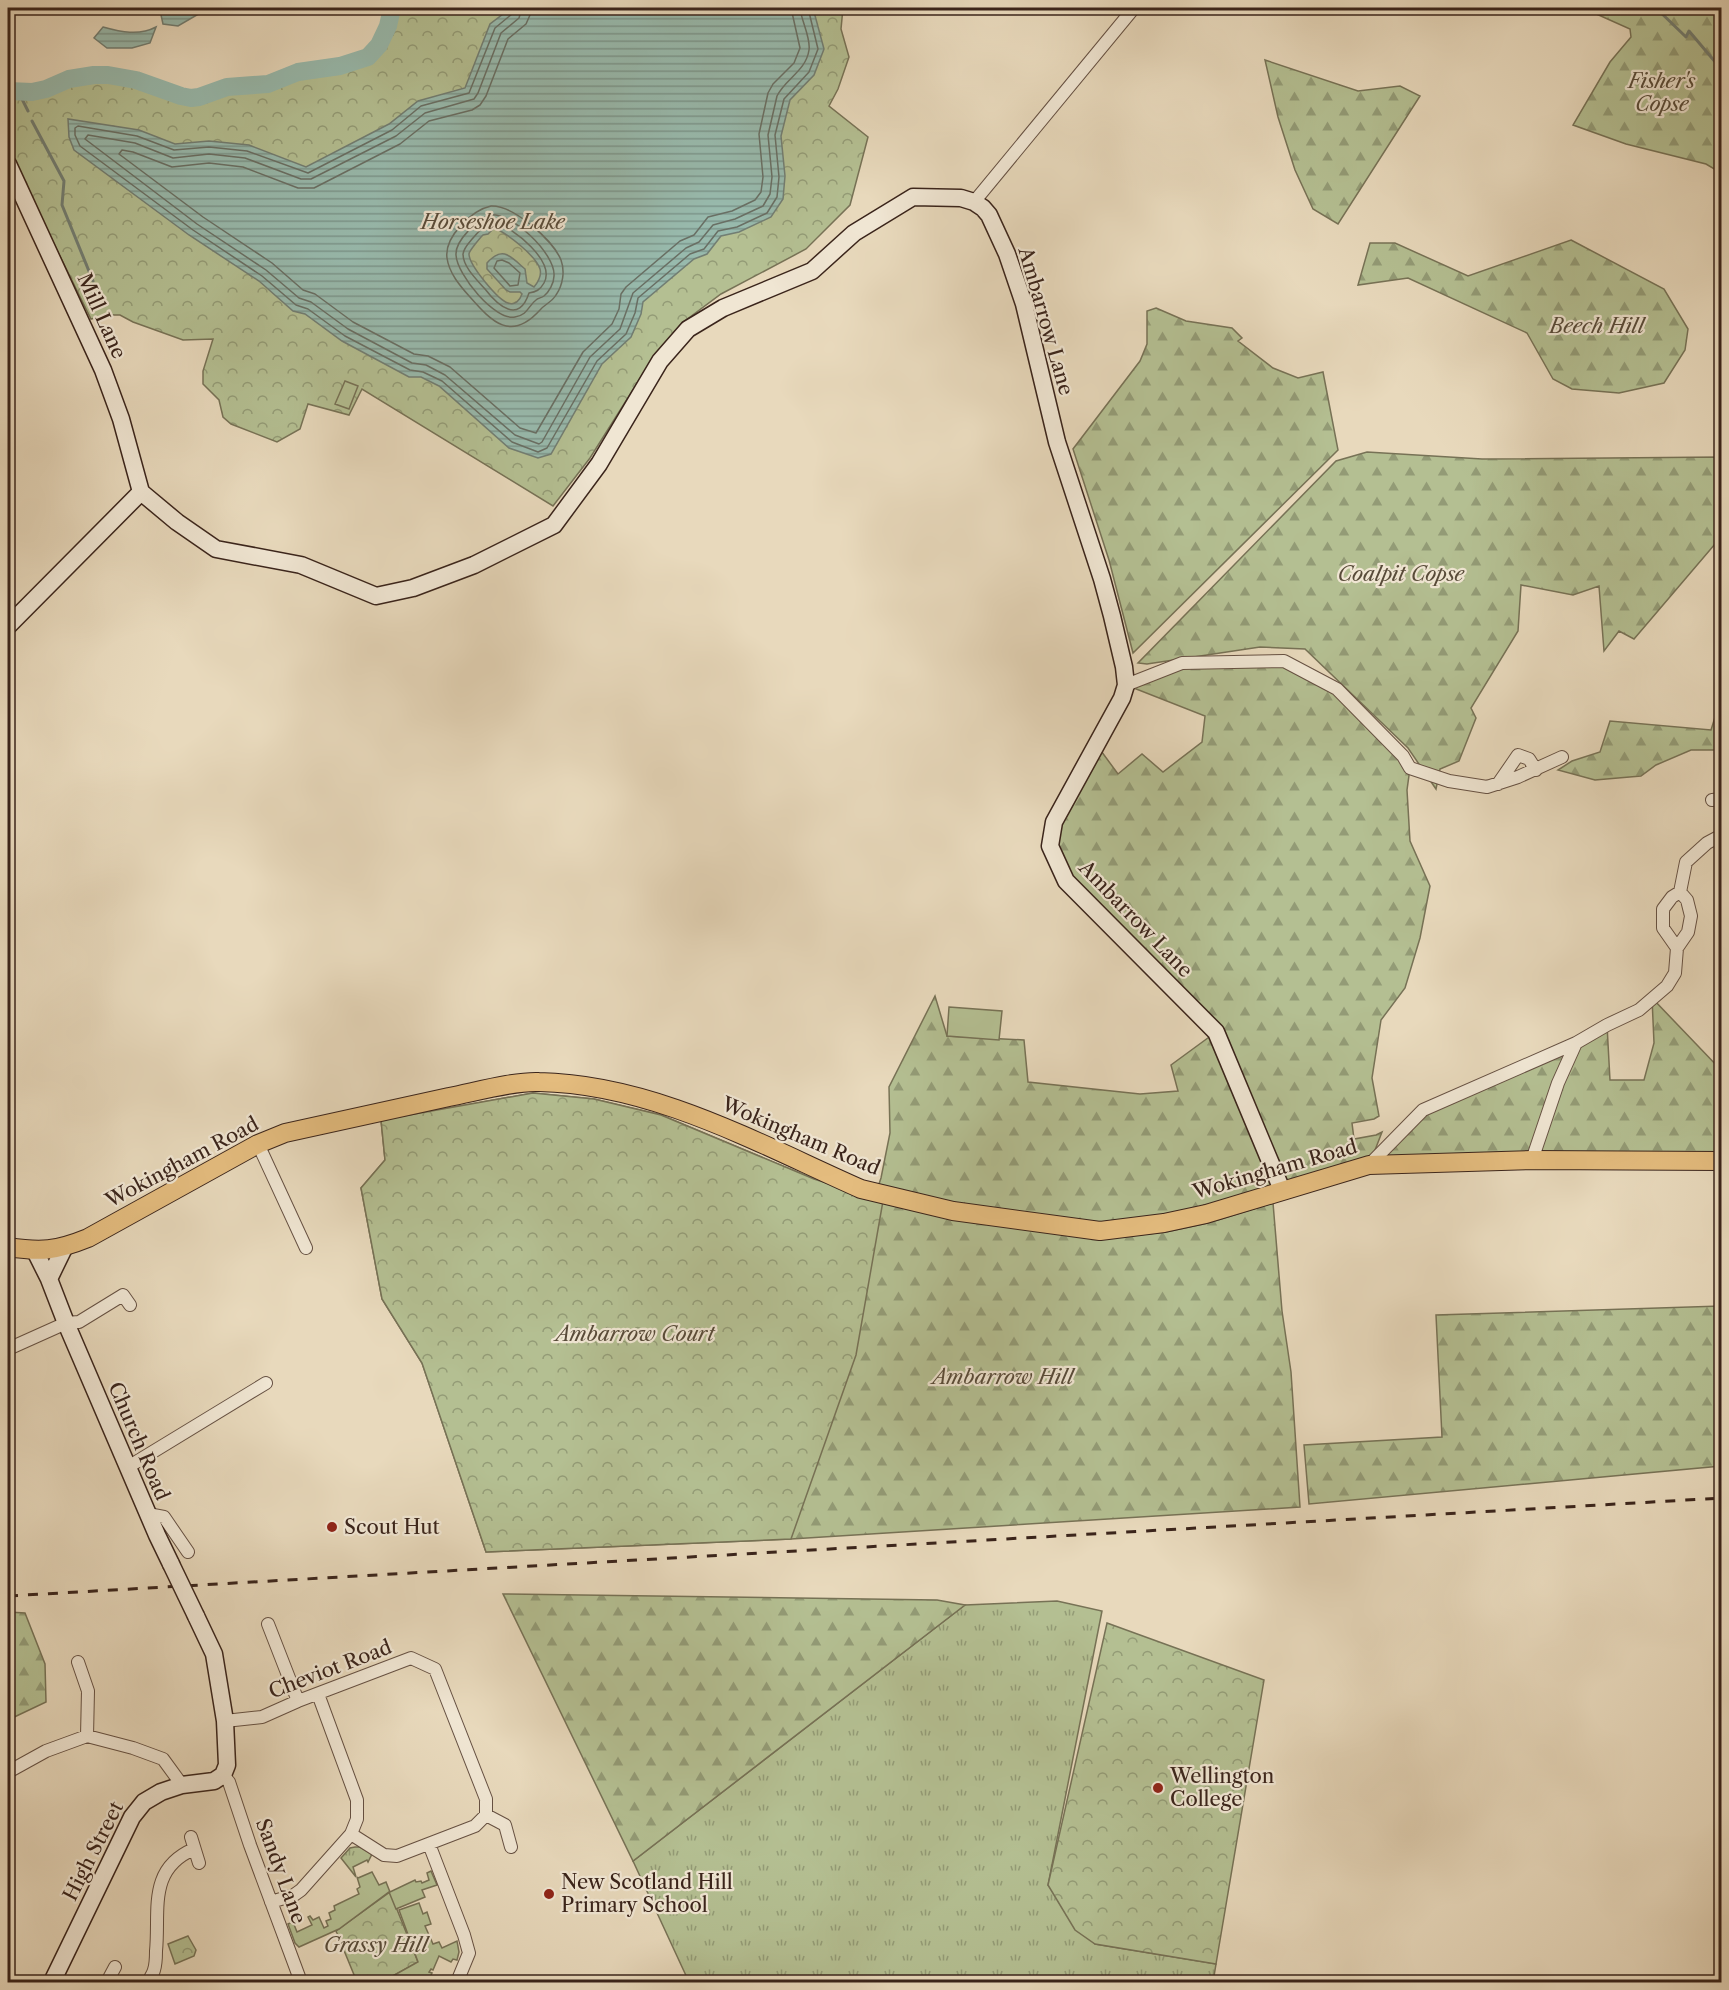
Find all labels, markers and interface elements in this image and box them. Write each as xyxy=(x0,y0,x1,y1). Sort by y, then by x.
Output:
park label: Fisher's Copse xyxy=(1626,69,1696,116)
park label: Horseshoe Lake xyxy=(419,210,566,234)
street label: Ambarrow Lane xyxy=(1013,243,1079,398)
street label: Mill Lane xyxy=(73,270,131,362)
park label: Beech Hill xyxy=(1547,314,1647,338)
park label: Coalpit Copse xyxy=(1338,562,1466,586)
street label: Ambarrow Lane xyxy=(1074,855,1198,982)
street label: Wokingham Road xyxy=(717,1091,884,1180)
street label: Wokingham Road xyxy=(101,1112,263,1213)
street label: Wokingham Road xyxy=(1189,1134,1360,1204)
park label: Ambarrow Court xyxy=(552,1322,715,1346)
park label: Ambarrow Hill xyxy=(929,1365,1076,1389)
street label: Church Road xyxy=(103,1378,175,1504)
place label: Scout Hut xyxy=(344,1515,440,1539)
marker: Scout Hut xyxy=(325,1520,339,1534)
street label: Cheviot Road xyxy=(265,1635,395,1703)
place label: Wellington College xyxy=(1169,1764,1275,1811)
marker: Wellington College xyxy=(1151,1781,1165,1795)
street label: High Street xyxy=(58,1797,128,1905)
street label: Sandy Lane xyxy=(251,1815,311,1927)
place label: New Scotland Hill Primary School xyxy=(561,1870,733,1917)
marker: New Scotland Hill Primary School xyxy=(542,1887,556,1901)
park label: Grassy Hill xyxy=(324,1933,431,1957)

